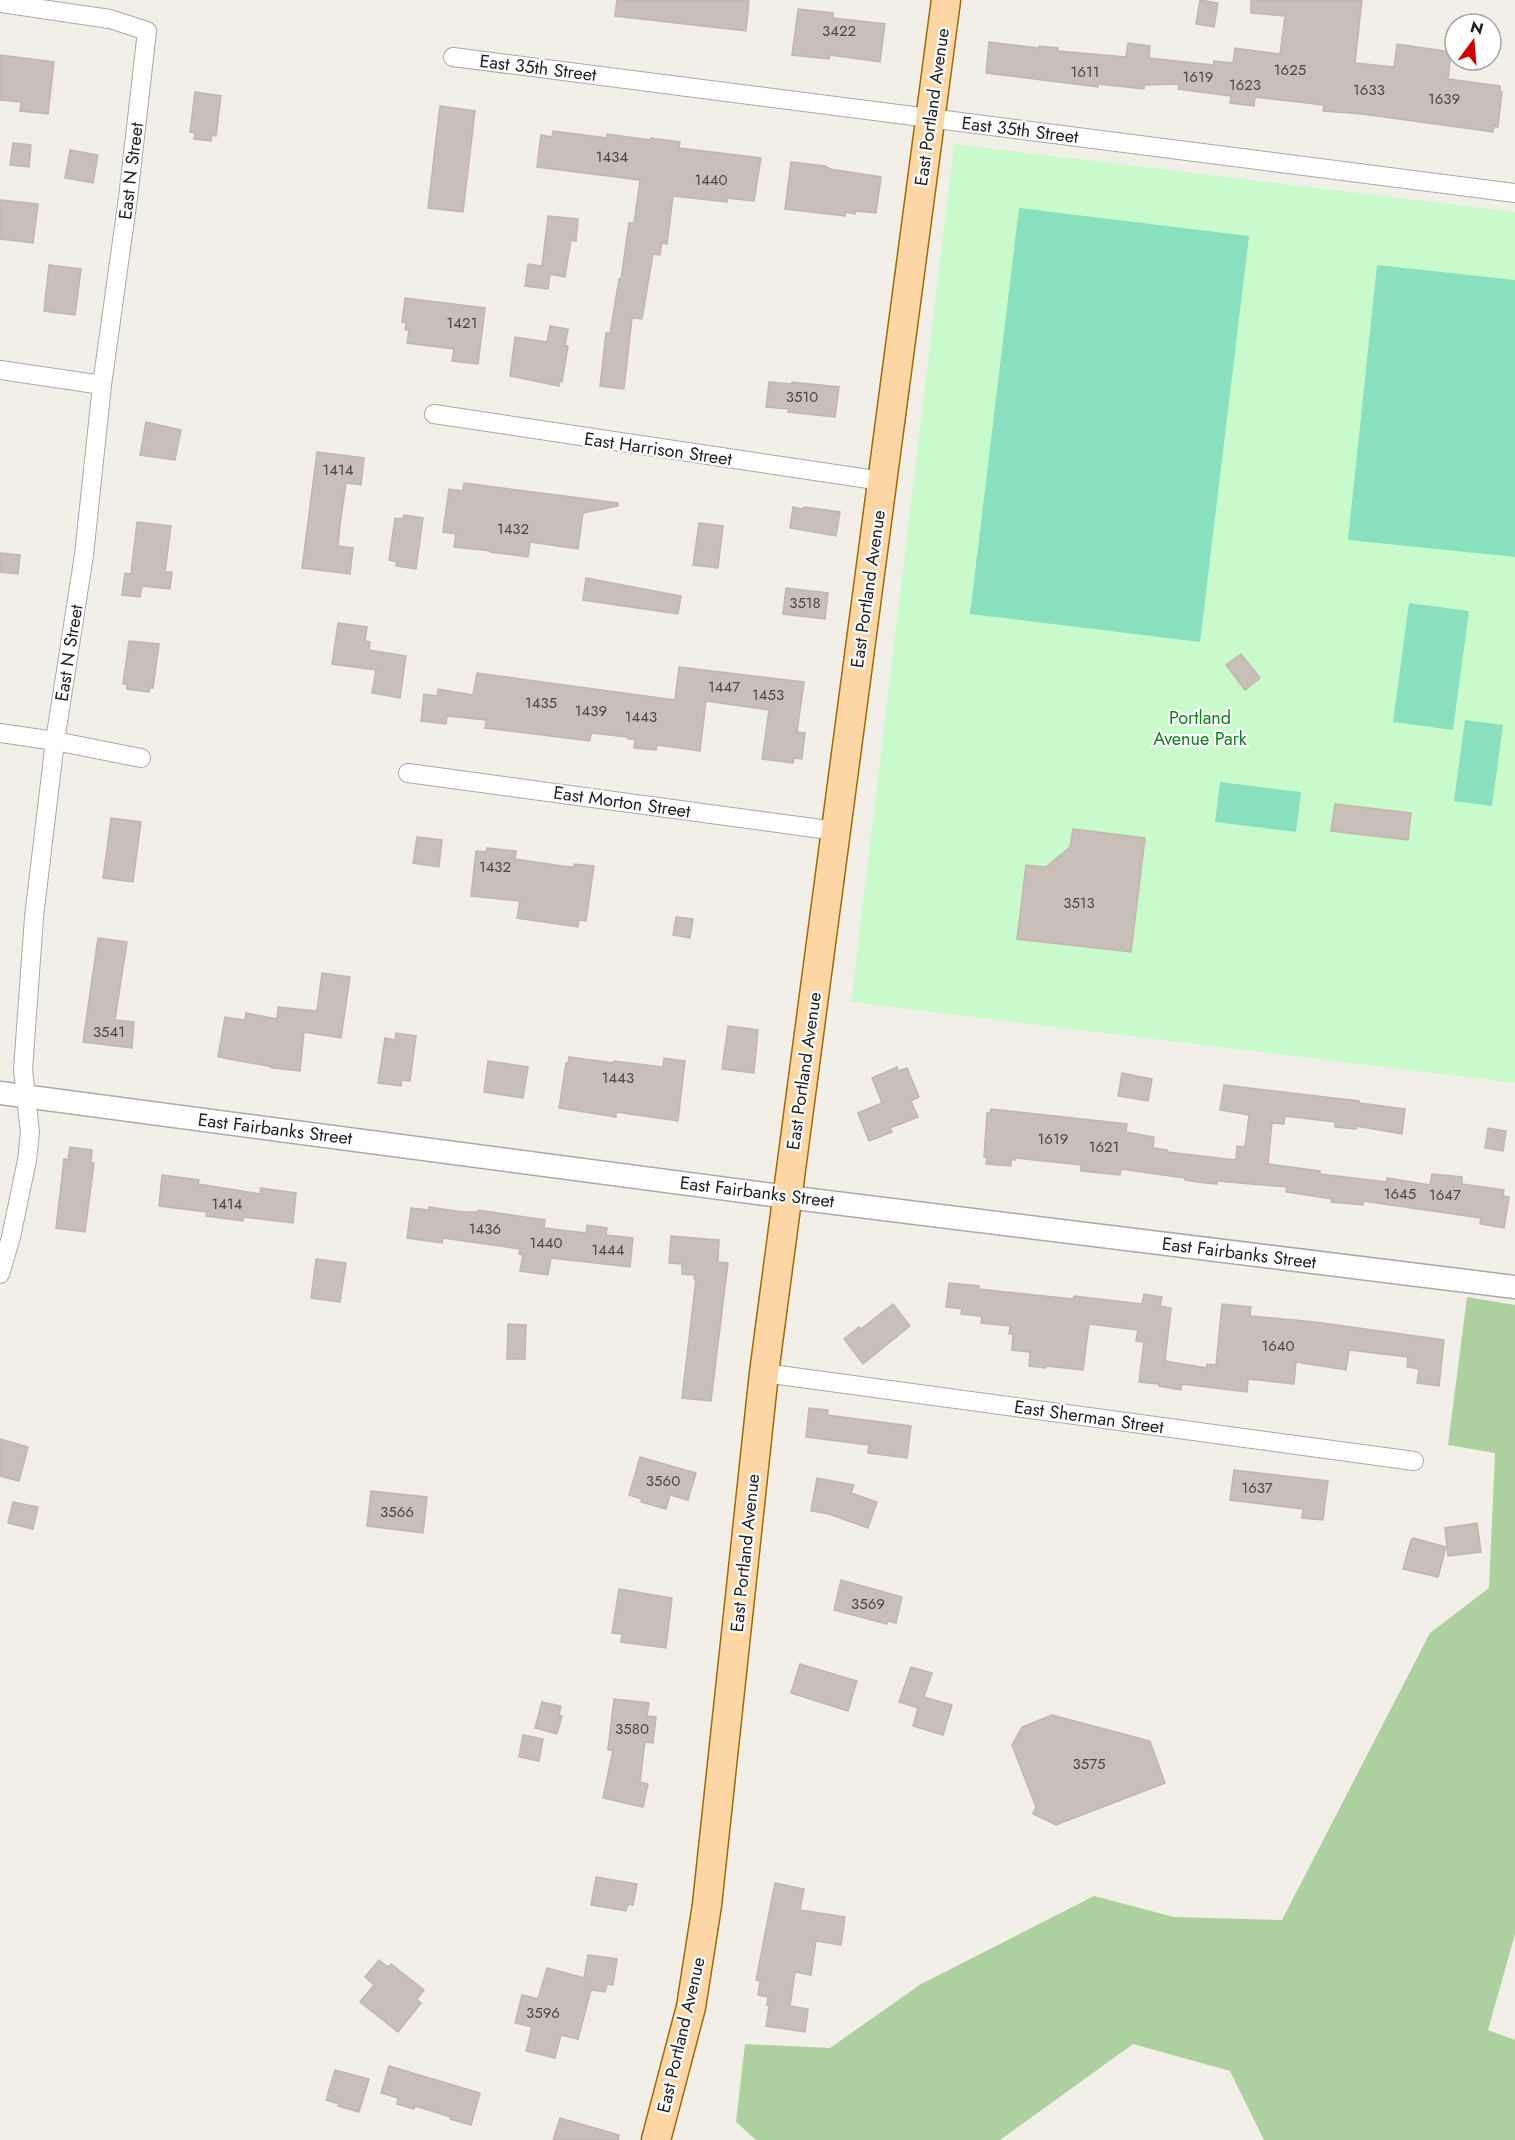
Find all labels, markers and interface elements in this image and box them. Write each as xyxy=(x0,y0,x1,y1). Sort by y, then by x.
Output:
north arrow xyxy=(1443,12,1503,72)
text: N xyxy=(1468,15,1486,41)
house number: 3422 xyxy=(822,20,856,42)
street label: East Portland Avenue xyxy=(908,26,956,188)
street label: East 35th Street xyxy=(478,48,599,88)
house number: 1625 xyxy=(1274,59,1306,81)
house number: 1611 xyxy=(1071,61,1099,83)
house number: 1619 xyxy=(1183,66,1213,88)
house number: 1623 xyxy=(1229,74,1261,96)
house number: 1633 xyxy=(1353,79,1385,101)
house number: 1639 xyxy=(1428,88,1460,110)
street label: East 35th Street xyxy=(960,110,1081,150)
street label: East N Street xyxy=(112,120,150,221)
house number: 1434 xyxy=(596,146,628,168)
house number: 1440 xyxy=(694,169,728,191)
house number: 1421 xyxy=(447,312,477,334)
house number: 3510 xyxy=(786,386,818,408)
street label: East Harrison Street xyxy=(582,426,734,472)
house number: 1414 xyxy=(323,459,354,481)
street label: East Portland Avenue xyxy=(844,508,892,670)
house number: 1432 xyxy=(497,518,529,540)
house number: 3518 xyxy=(789,592,821,614)
street label: East N Street xyxy=(49,602,90,703)
house number: 1447 xyxy=(708,676,740,698)
house number: 1453 xyxy=(752,684,784,706)
house number: 1435 xyxy=(525,692,557,714)
house number: 1439 xyxy=(575,700,607,722)
park label: Portland Avenue Park xyxy=(1153,705,1247,752)
house number: 1443 xyxy=(625,706,657,728)
street label: East Morton Street xyxy=(552,780,693,825)
house number: 1432 xyxy=(479,856,511,878)
house number: 3513 xyxy=(1063,892,1095,914)
street label: East Portland Avenue xyxy=(780,990,828,1152)
house number: 3541 xyxy=(93,1021,125,1043)
house number: 1443 xyxy=(602,1067,634,1089)
street label: East Fairbanks Street xyxy=(196,1107,354,1151)
house number: 1619 xyxy=(1038,1128,1068,1150)
house number: 1621 xyxy=(1089,1136,1119,1158)
street label: East Fairbanks Street xyxy=(678,1170,836,1214)
house number: 1645 xyxy=(1384,1183,1416,1205)
house number: 1647 xyxy=(1429,1184,1461,1206)
house number: 1414 xyxy=(212,1193,243,1215)
house number: 1436 xyxy=(469,1218,501,1240)
street label: East Fairbanks Street xyxy=(1160,1231,1318,1275)
house number: 1440 xyxy=(529,1232,563,1254)
house number: 1444 xyxy=(592,1239,625,1261)
house number: 1640 xyxy=(1261,1335,1295,1357)
street label: East Sherman Street xyxy=(1013,1394,1166,1440)
house number: 3560 xyxy=(646,1470,680,1492)
street label: East Portland Avenue xyxy=(724,1472,766,1634)
house number: 1637 xyxy=(1241,1477,1273,1499)
house number: 3566 xyxy=(380,1501,414,1523)
house number: 3569 xyxy=(851,1593,885,1615)
house number: 3580 xyxy=(615,1718,649,1740)
house number: 3575 xyxy=(1073,1753,1106,1775)
street label: East Portland Avenue xyxy=(650,1955,712,2115)
house number: 3596 xyxy=(526,2002,560,2024)

